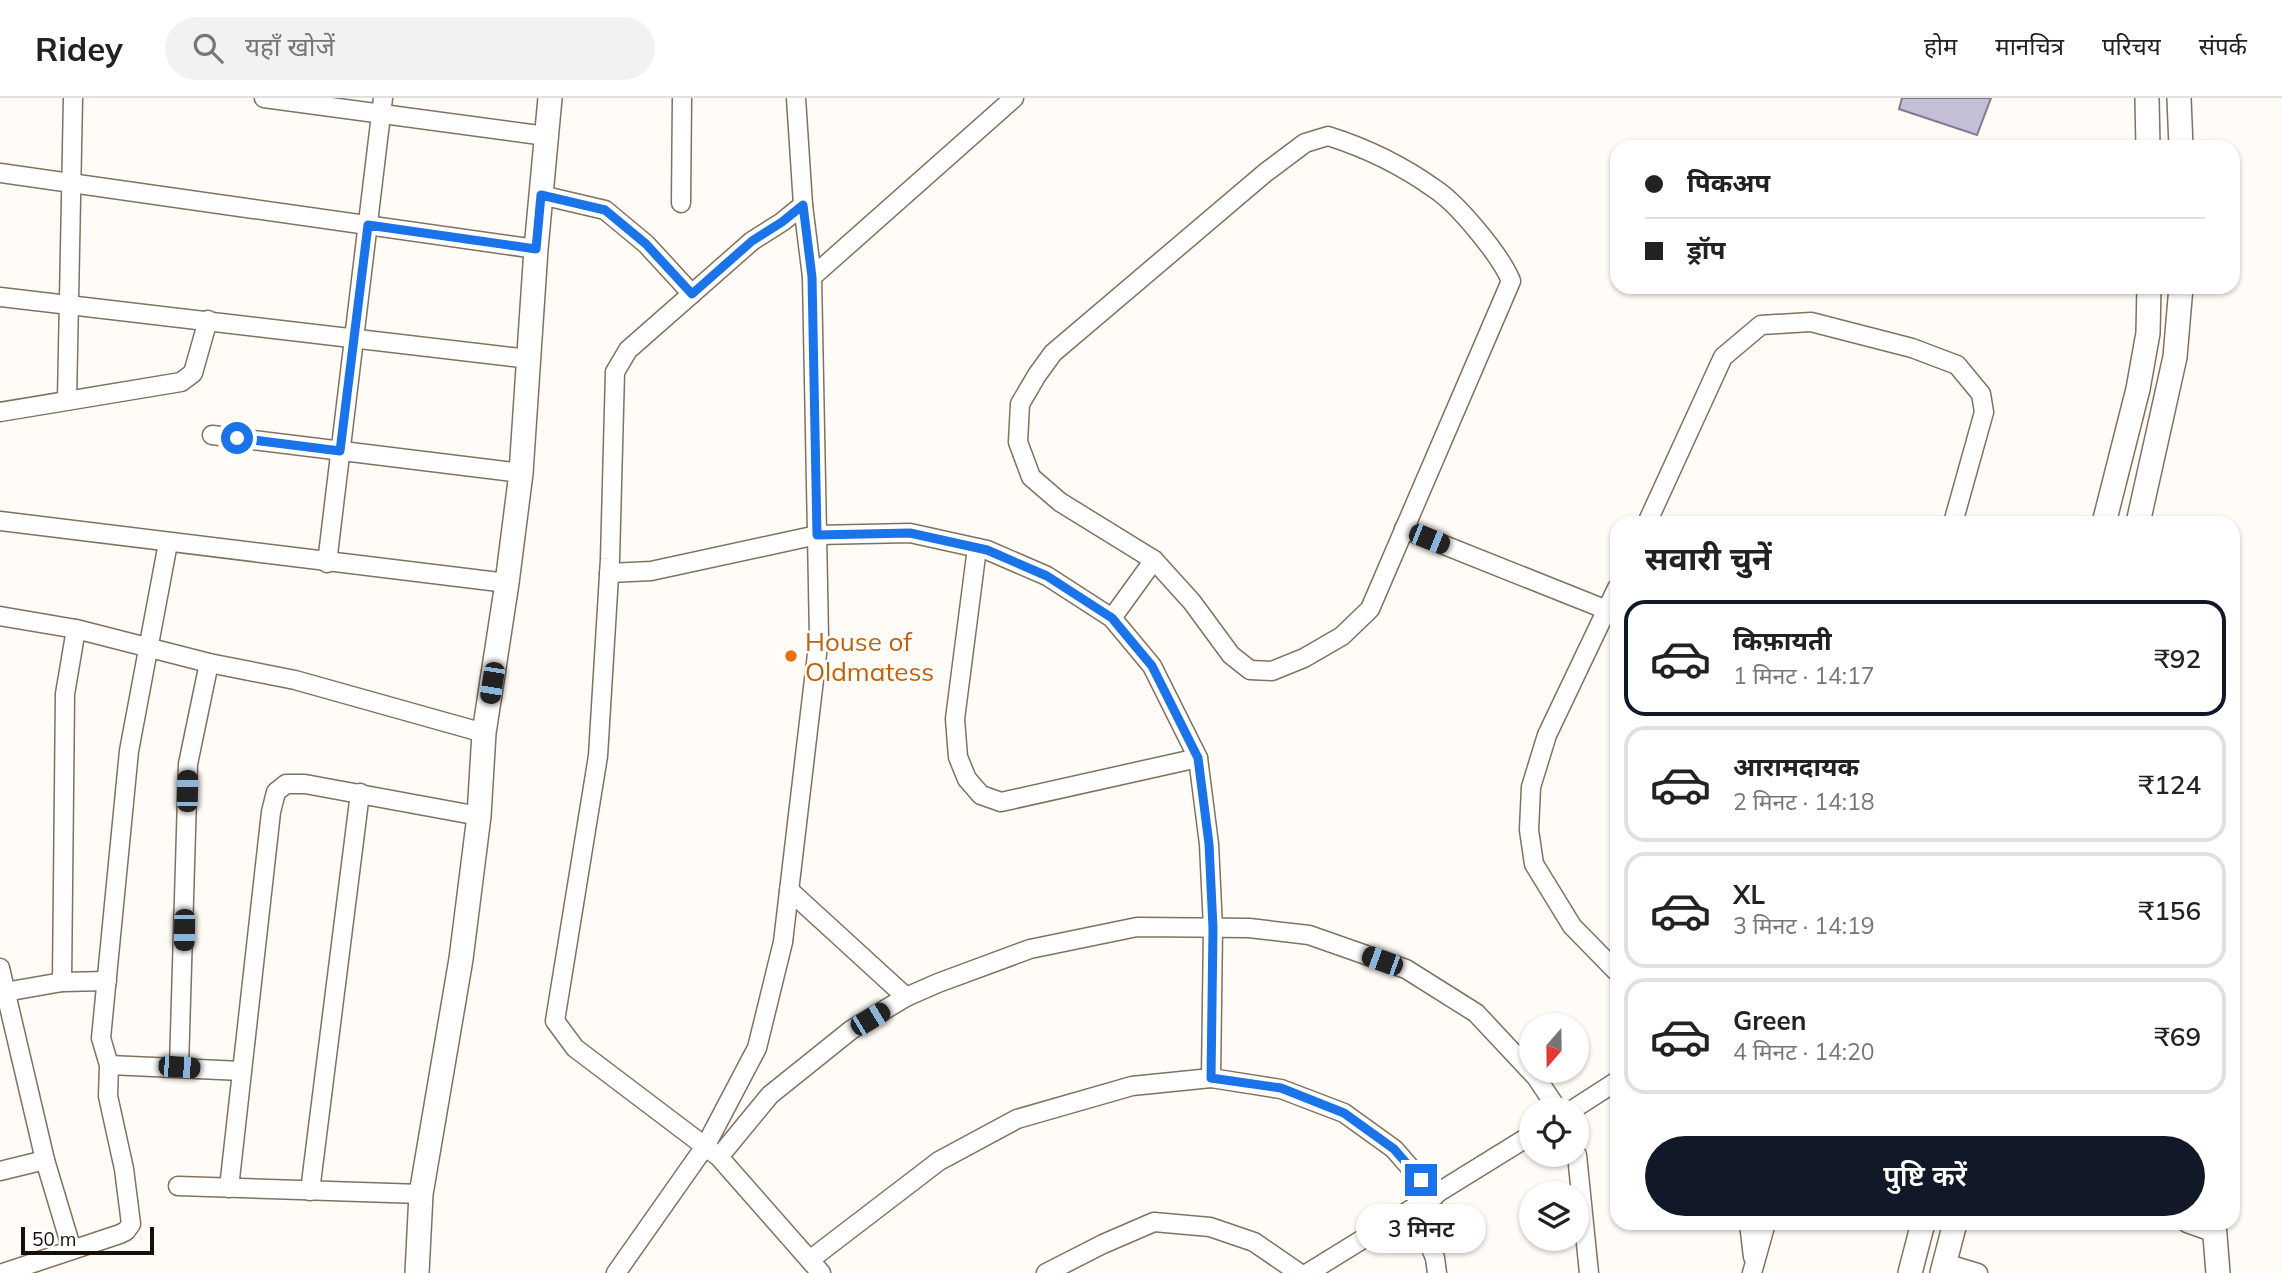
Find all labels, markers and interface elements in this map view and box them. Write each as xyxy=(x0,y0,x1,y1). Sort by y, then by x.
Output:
search box xyxy=(165,17,655,80)
text: Ridey xyxy=(35,28,123,69)
icon: search xyxy=(189,29,227,67)
text: यहाँ खोजें xyxy=(245,30,335,63)
text: होम xyxy=(1924,31,1957,61)
text: मानचित्र xyxy=(1995,31,2064,61)
text: परिचय xyxy=(2102,31,2161,61)
text: संपर्क xyxy=(2199,31,2247,61)
text: पिकअप xyxy=(1687,166,1770,199)
text: ड्रॉप xyxy=(1687,233,1725,266)
route start xyxy=(221,422,253,454)
car xyxy=(1406,521,1453,557)
text: सवारी चुनें xyxy=(1645,538,1772,578)
text: किफ़ायती xyxy=(1733,624,1832,657)
place label: House of Oldmatess xyxy=(805,625,934,688)
icon: car xyxy=(1649,627,1712,690)
text: ₹92 xyxy=(2154,642,2201,675)
marker: House of Oldmatess xyxy=(783,648,799,664)
car xyxy=(479,661,506,705)
text: 1 मिनट · 14:17 xyxy=(1733,661,1875,690)
text: आरामदायक xyxy=(1733,750,1859,783)
icon: car xyxy=(1649,753,1712,816)
text: ₹124 xyxy=(2139,768,2201,801)
car xyxy=(177,770,198,812)
text: 2 मिनट · 14:18 xyxy=(1733,787,1875,816)
text: XL xyxy=(1733,878,1765,911)
icon: car xyxy=(1649,879,1712,942)
text: ₹156 xyxy=(2139,894,2201,927)
car xyxy=(174,909,195,951)
text: 3 मिनट · 14:19 xyxy=(1733,911,1875,940)
car xyxy=(1359,944,1406,978)
car xyxy=(847,999,894,1039)
text: Green xyxy=(1733,1004,1806,1037)
icon: car xyxy=(1649,1005,1712,1068)
north arrow xyxy=(1519,1013,1589,1083)
map controls xyxy=(1519,1013,1589,1251)
text: ₹69 xyxy=(2154,1020,2201,1053)
text: 4 मिनट · 14:20 xyxy=(1733,1037,1875,1066)
car xyxy=(158,1055,201,1079)
button: locate xyxy=(1519,1097,1589,1167)
button: पुष्टि करें xyxy=(1645,1136,2205,1216)
route end xyxy=(1405,1164,1437,1196)
button: layers xyxy=(1519,1181,1589,1251)
callout: 3 मिनट xyxy=(1356,1204,1486,1254)
text: 3 मिनट xyxy=(1388,1214,1454,1243)
scale bar xyxy=(21,1224,154,1256)
text: 50 m xyxy=(32,1227,76,1251)

